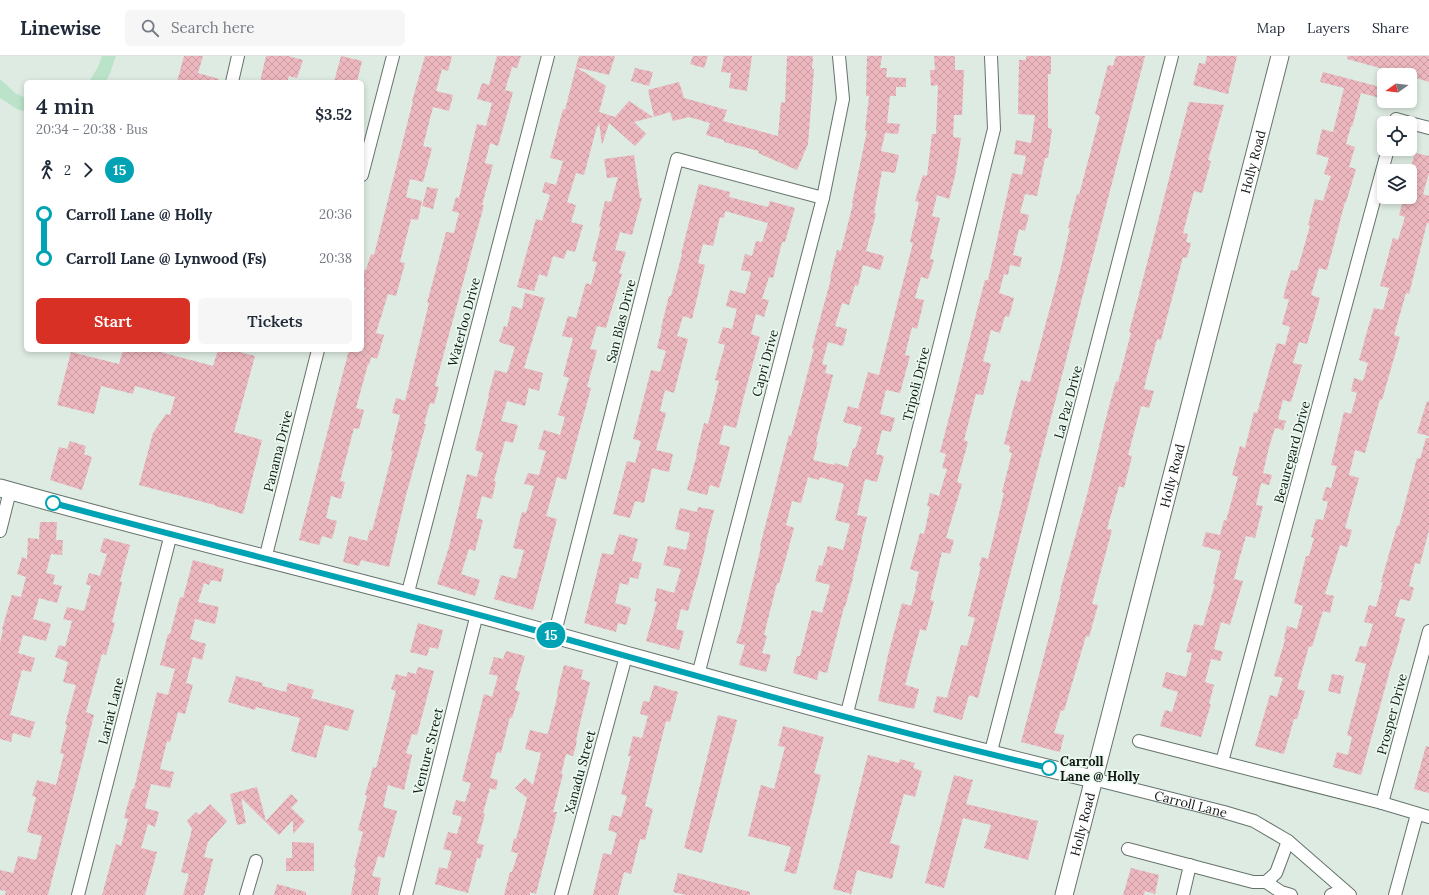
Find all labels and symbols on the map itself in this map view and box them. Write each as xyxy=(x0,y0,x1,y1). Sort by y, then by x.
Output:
north arrow xyxy=(1377,68,1417,108)
street label: Holly Road xyxy=(1236,128,1269,195)
street label: Waterloo Drive xyxy=(444,276,484,368)
street label: San Blas Drive xyxy=(602,277,640,365)
street label: Capri Drive xyxy=(748,328,782,398)
street label: Tripoli Drive xyxy=(899,345,933,423)
street label: La Paz Drive xyxy=(1050,364,1086,440)
street label: Beauregard Drive xyxy=(1270,399,1314,505)
street label: Panama Drive xyxy=(260,409,296,493)
street label: Holly Road xyxy=(1156,442,1188,509)
unlabelled marker xyxy=(45,495,61,511)
line badge: 15 xyxy=(533,622,569,648)
street label: Prosper Drive xyxy=(1373,672,1411,756)
street label: Lariat Lane xyxy=(94,676,128,746)
street label: Venture Street xyxy=(409,706,447,797)
street label: Xanadu Street xyxy=(561,728,599,816)
place label: Carroll Lane @ Holly xyxy=(1060,753,1141,785)
marker: Carroll Lane @ Holly xyxy=(1041,760,1057,776)
street label: Carroll Lane xyxy=(1153,786,1229,821)
street label: Holly Road xyxy=(1066,791,1099,858)

